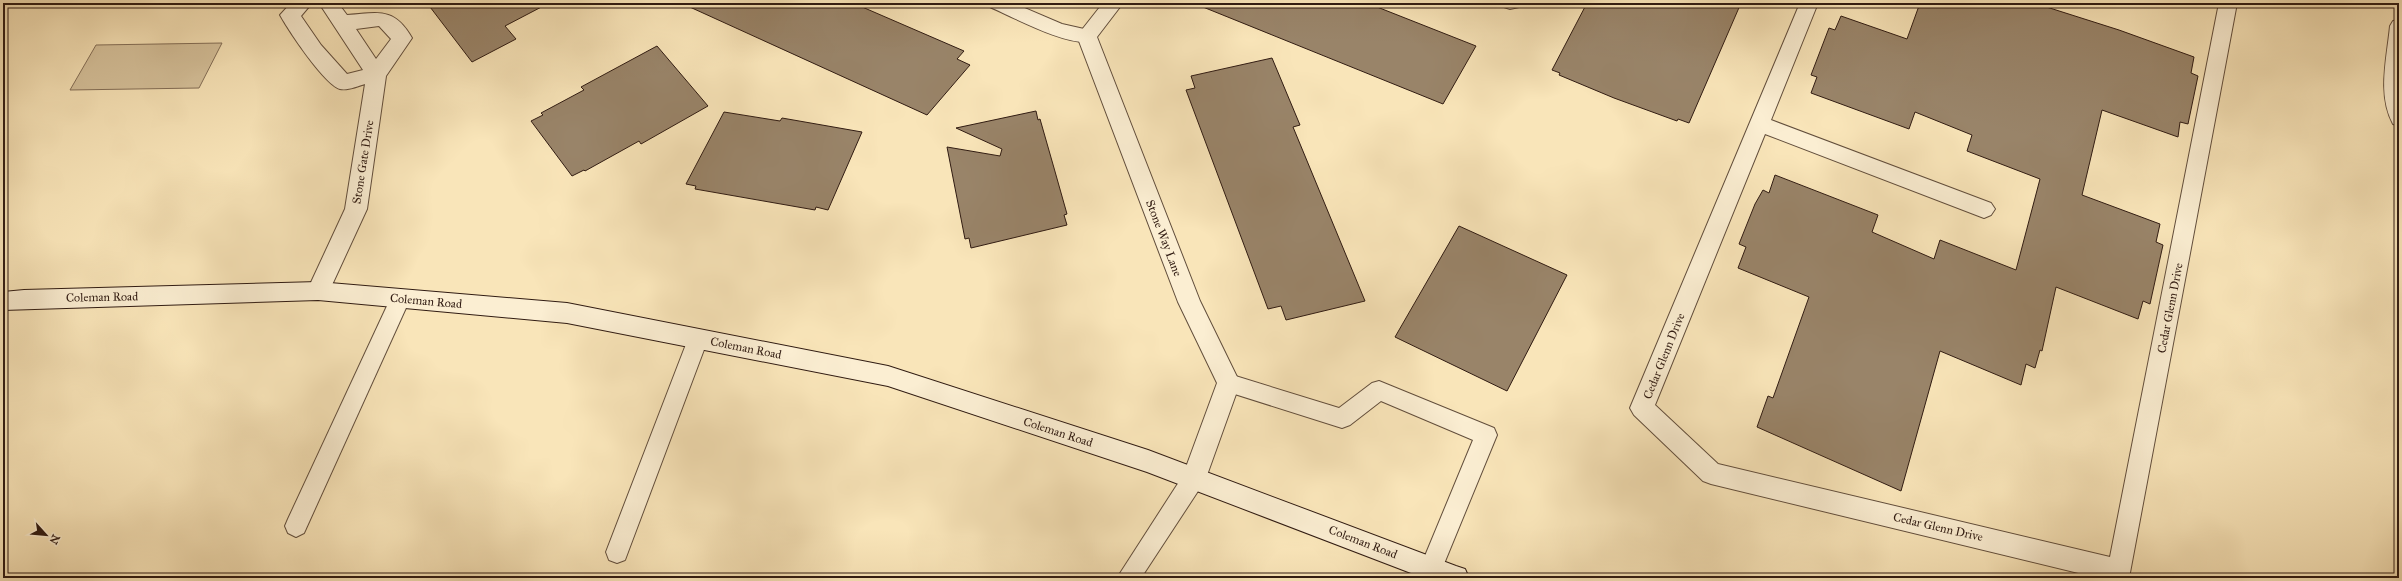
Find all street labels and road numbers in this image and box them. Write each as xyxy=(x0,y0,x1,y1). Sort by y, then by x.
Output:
street label: Stone Gate Drive xyxy=(349,119,377,205)
street label: Stone Way Lane xyxy=(1143,198,1185,278)
street label: Cedar Glenn Drive xyxy=(2154,262,2186,354)
street label: Coleman Road xyxy=(66,289,138,305)
street label: Coleman Road xyxy=(389,291,463,311)
street label: Cedar Glenn Drive xyxy=(1640,311,1688,401)
street label: Coleman Road xyxy=(709,334,783,362)
street label: Coleman Road xyxy=(1021,414,1095,450)
street label: Cedar Glenn Drive xyxy=(1892,510,1984,544)
street label: Coleman Road xyxy=(1327,523,1399,561)

